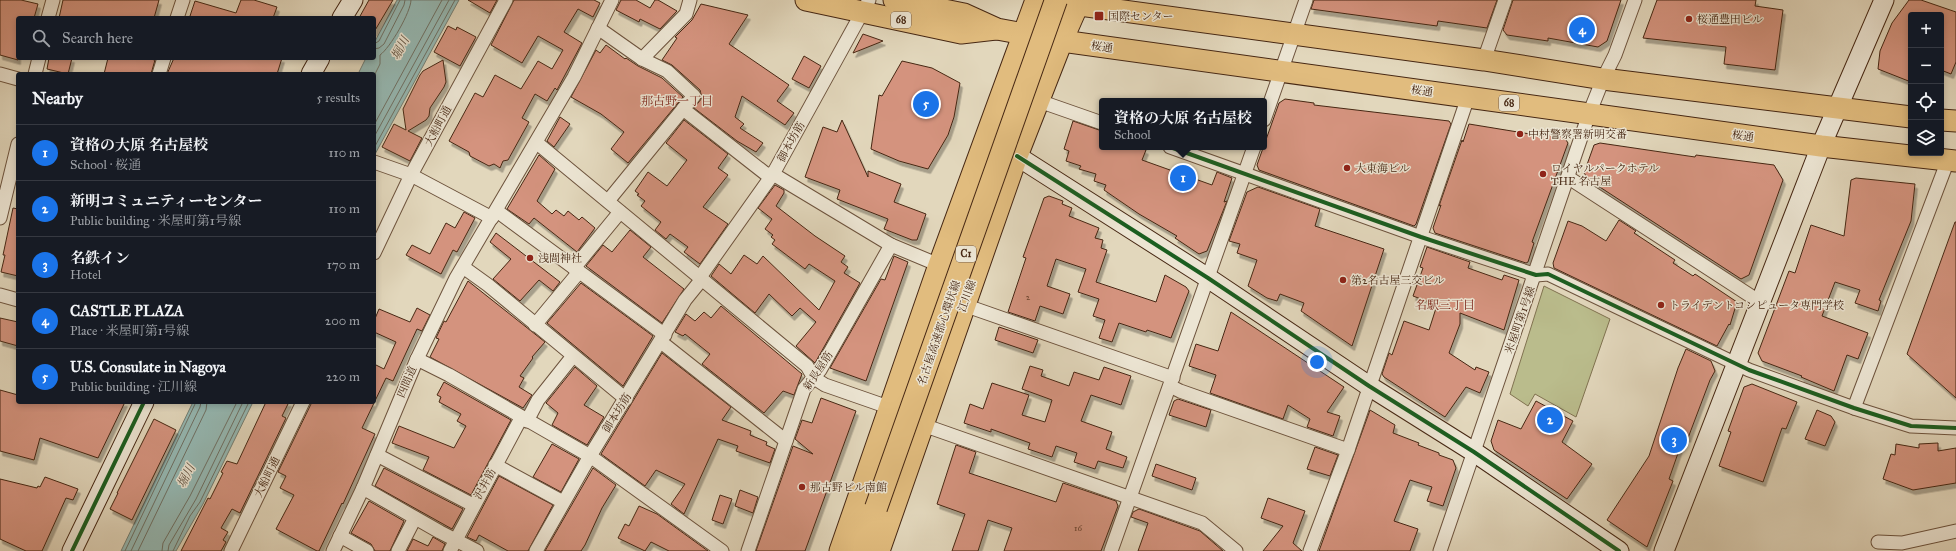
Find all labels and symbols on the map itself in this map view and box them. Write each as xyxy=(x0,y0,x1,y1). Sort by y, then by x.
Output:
marker: 国際センター xyxy=(1093,10,1105,22)
place label: 国際センター xyxy=(1108,10,1174,23)
road number: 68 xyxy=(891,12,911,28)
place label: 桜通豊田ビル xyxy=(1697,13,1763,26)
marker: 桜通豊田ビル xyxy=(1684,14,1694,24)
pin: 4 xyxy=(1569,15,1595,45)
water label: 堀川 xyxy=(388,32,413,62)
street label: 桜通 xyxy=(1090,39,1114,55)
street label: 桜通 xyxy=(1410,83,1434,99)
pin: 5 xyxy=(913,89,939,119)
district label: 那古野一丁目 xyxy=(641,94,713,108)
road number: 68 xyxy=(1499,95,1519,111)
street label: 大船町通 xyxy=(422,104,454,148)
street label: 御本坊筋 xyxy=(775,120,807,164)
place label: 中村警察署新明交番 xyxy=(1528,128,1627,141)
street label: 桜通 xyxy=(1731,128,1755,144)
marker: 中村警察署新明交番 xyxy=(1515,129,1525,139)
place label: 大東海ビル xyxy=(1355,162,1410,175)
place label: ロイヤルパークホテル THE 名古屋 xyxy=(1551,162,1659,188)
pin: 1 xyxy=(1170,163,1196,193)
marker: 大東海ビル xyxy=(1342,163,1352,173)
marker: ロイヤルパークホテル THE 名古屋 xyxy=(1538,169,1548,179)
road number: C1 xyxy=(956,246,976,262)
place label: 浅間神社 xyxy=(538,252,582,265)
marker: 浅間神社 xyxy=(525,253,535,263)
place label: 第2名古屋三交ビル xyxy=(1351,274,1444,287)
marker: 第2名古屋三交ビル xyxy=(1338,275,1348,285)
street label: 江川線 xyxy=(955,278,979,314)
street label: 名古屋高速都心環状線 xyxy=(915,279,963,387)
street label: 米屋町第1号線 xyxy=(1502,285,1538,355)
house number: 2 xyxy=(1026,291,1031,302)
district label: 名駅三丁目 xyxy=(1415,298,1475,312)
place label: トライデントコンピュータ専門学校 xyxy=(1669,299,1844,312)
marker: トライデントコンピュータ専門学校 xyxy=(1656,300,1666,310)
street label: 新長屋筋 xyxy=(801,349,835,393)
your location xyxy=(1307,352,1327,372)
street label: 四間道 xyxy=(395,364,419,400)
street label: 御本坊筋 xyxy=(600,391,634,435)
pin: 2 xyxy=(1537,405,1563,435)
pin: 3 xyxy=(1661,425,1687,455)
street label: 大船町通 xyxy=(252,454,282,500)
water label: 堀川 xyxy=(174,460,199,490)
street label: 沢井筋 xyxy=(472,466,498,502)
place label: 那古野ビル南館 xyxy=(810,481,887,494)
marker: 那古野ビル南館 xyxy=(797,482,807,492)
house number: 16 xyxy=(1074,522,1082,533)

